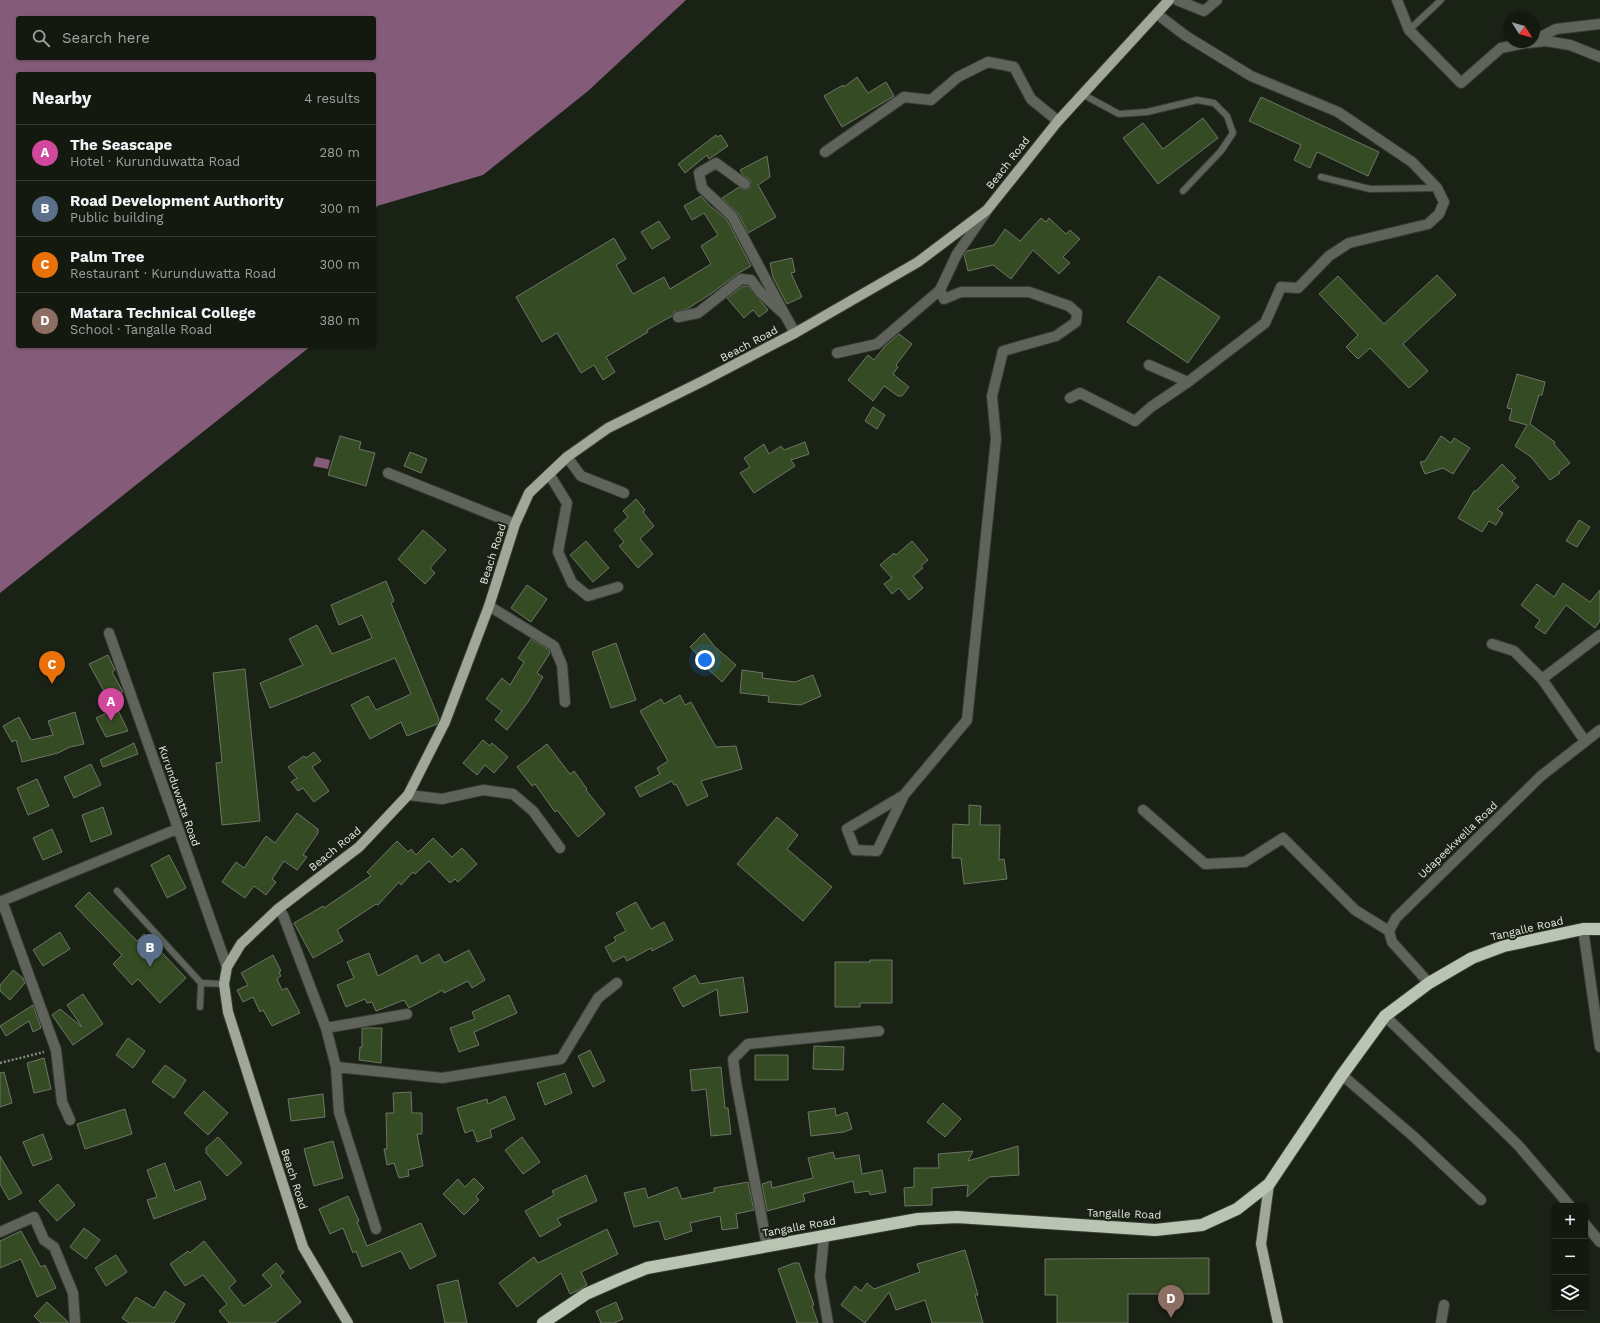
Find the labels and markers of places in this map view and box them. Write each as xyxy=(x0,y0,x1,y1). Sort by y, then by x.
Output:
pin: C xyxy=(39,651,65,684)
pin: A xyxy=(98,688,124,721)
pin: B xyxy=(137,934,163,967)
pin: D xyxy=(1158,1285,1184,1318)

